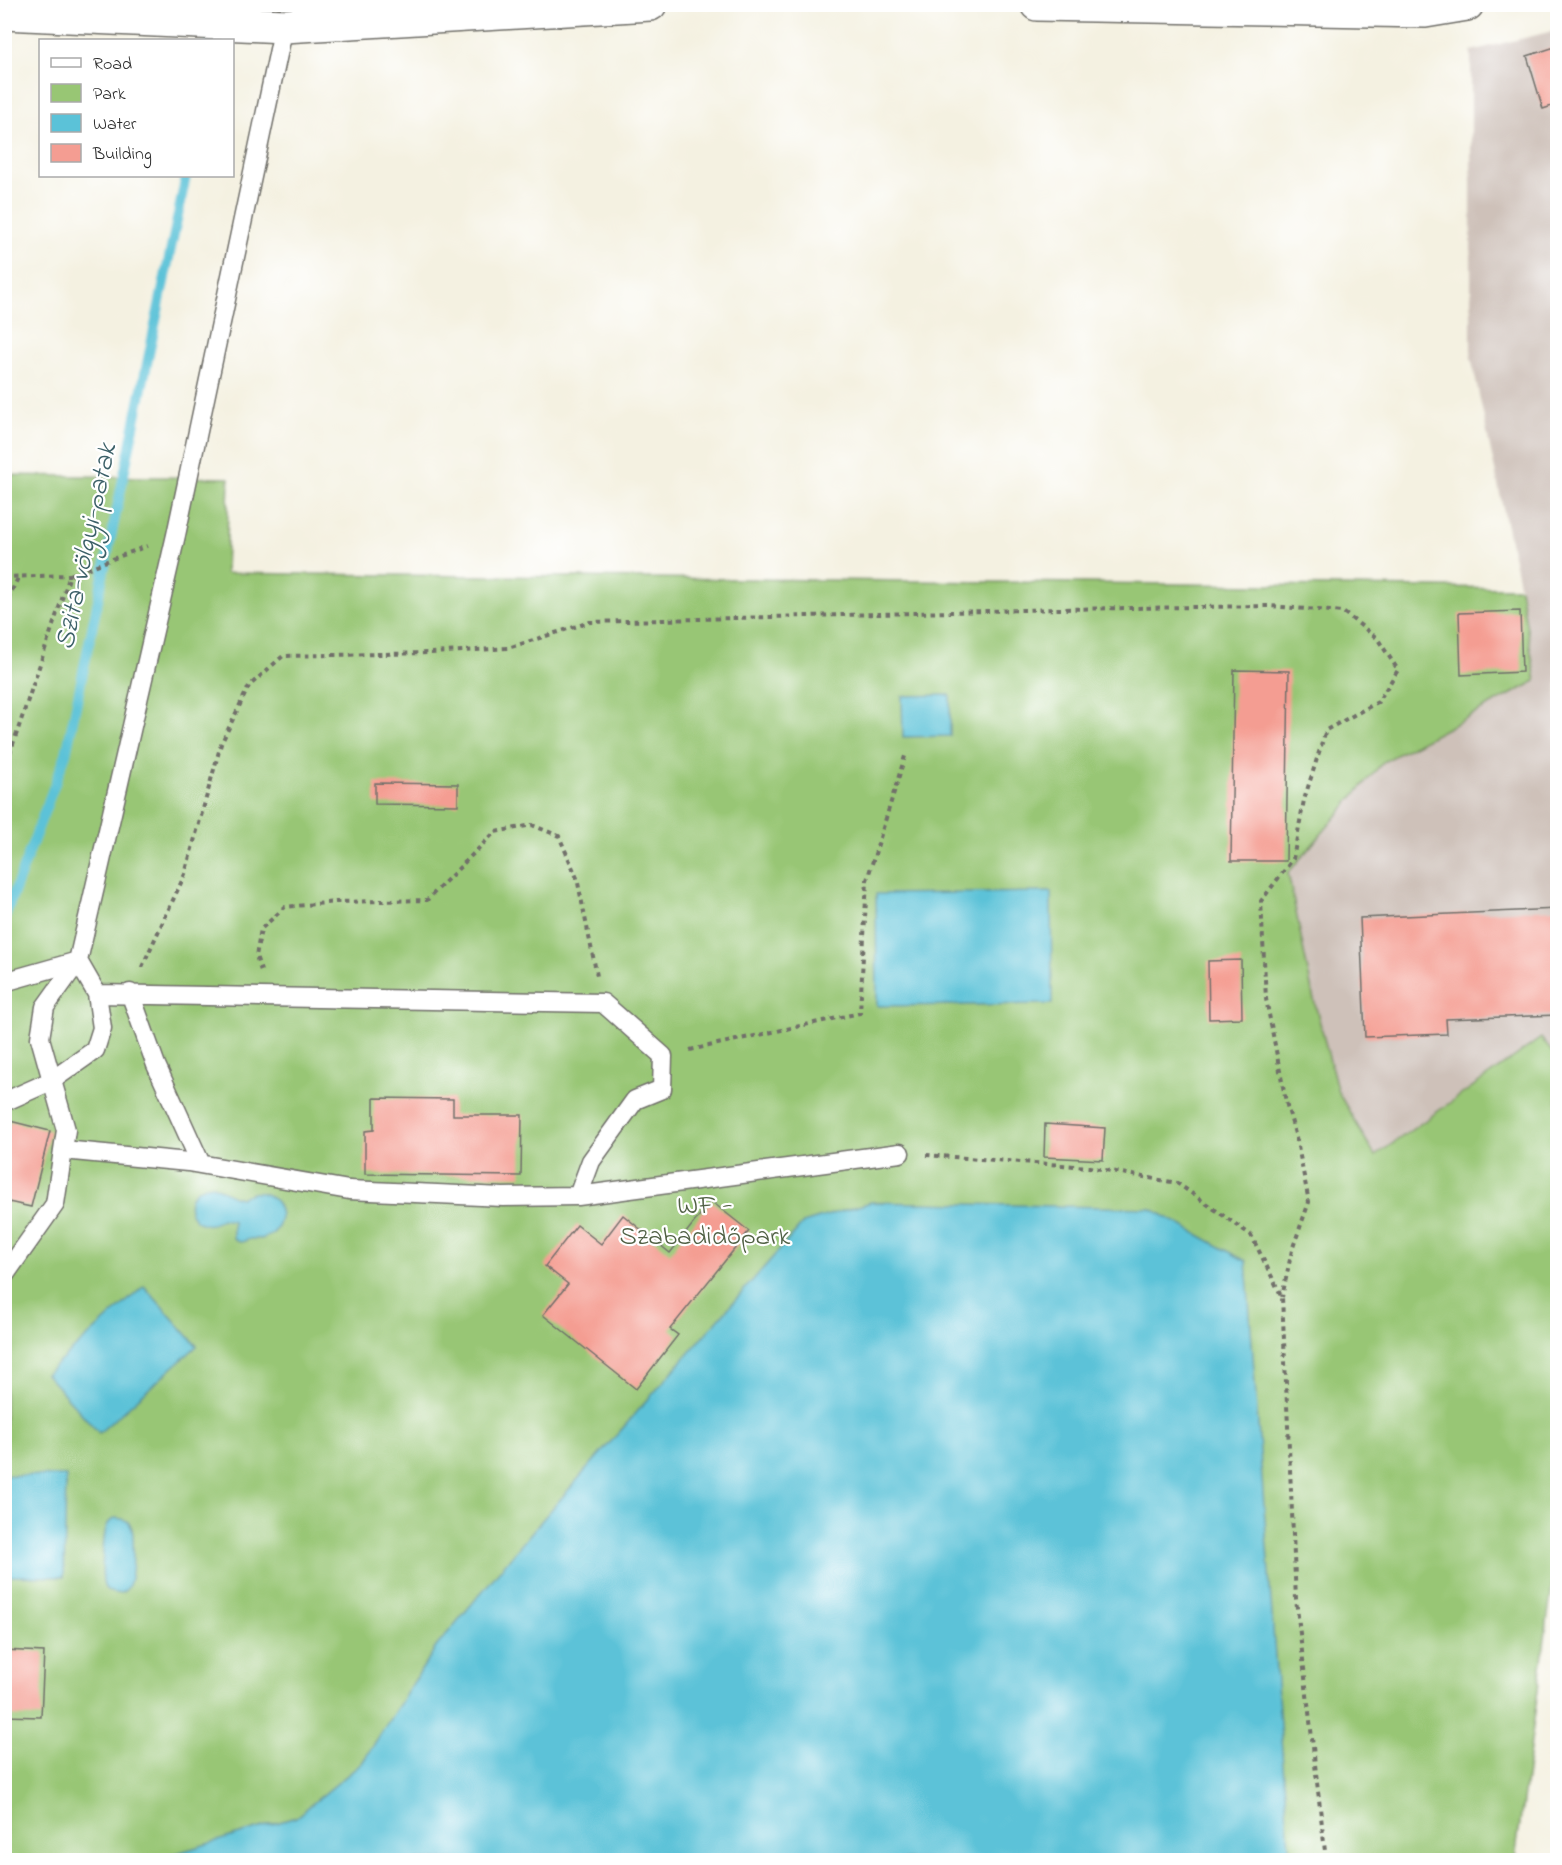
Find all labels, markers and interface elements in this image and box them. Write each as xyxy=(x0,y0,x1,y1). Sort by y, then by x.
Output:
legend xyxy=(39,39,234,177)
text: Road xyxy=(93,52,132,78)
text: Park xyxy=(93,82,126,108)
text: Water xyxy=(93,112,137,138)
text: Building xyxy=(92,142,152,169)
water label: Szita-völgyi-patak xyxy=(46,438,130,654)
park label: WF - Szabadidőpark xyxy=(620,1187,791,1257)

